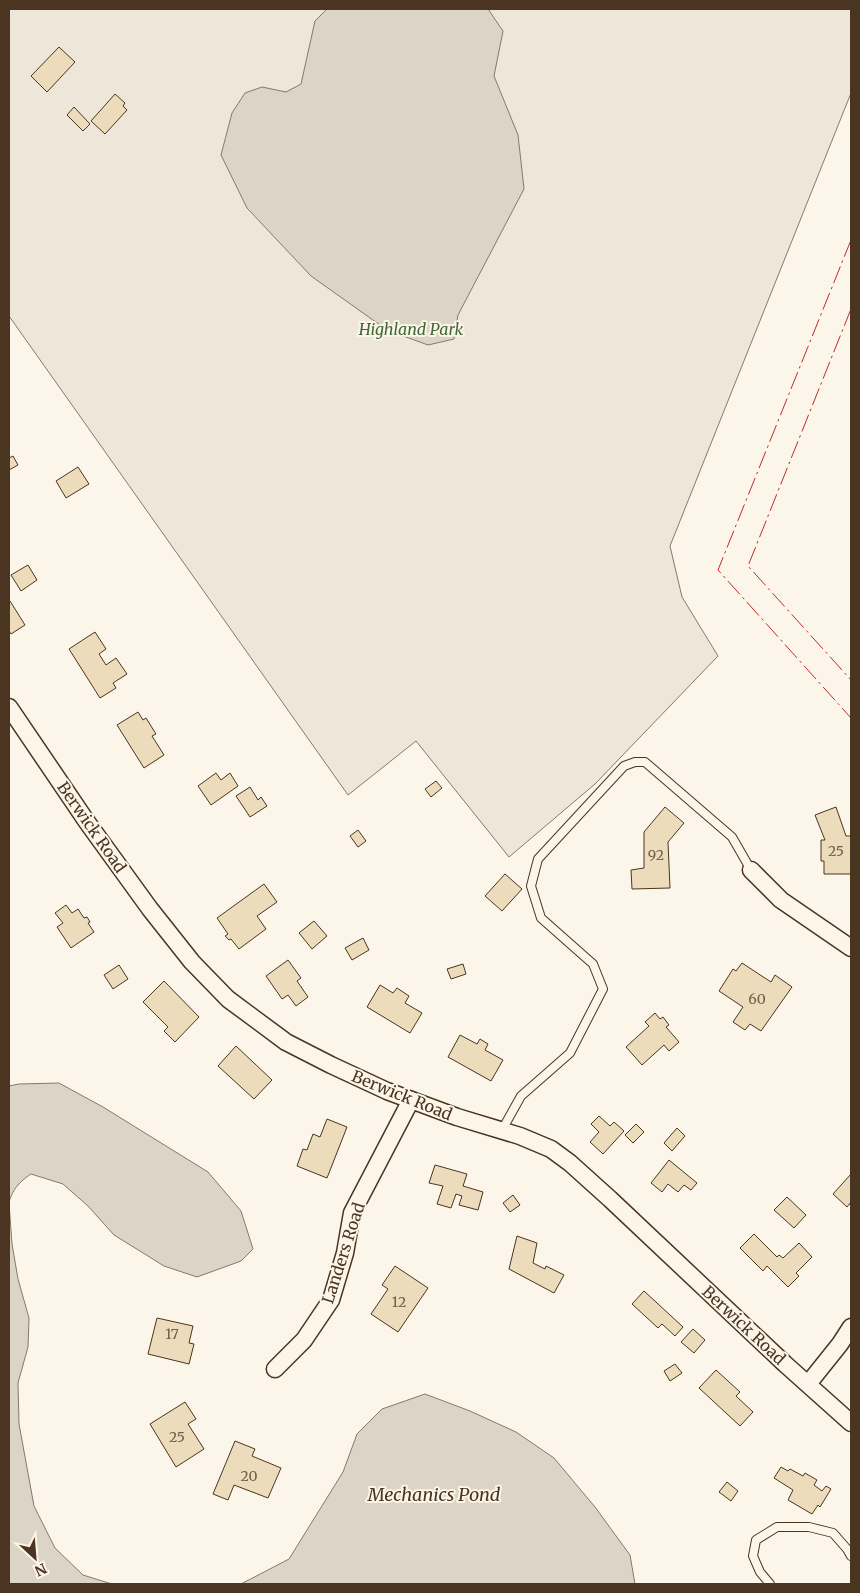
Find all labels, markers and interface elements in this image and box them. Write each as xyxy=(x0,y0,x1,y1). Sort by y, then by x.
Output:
park label: Highland Park xyxy=(358,319,464,339)
street label: Berwick Road xyxy=(53,778,131,877)
house number: 25 xyxy=(828,842,844,860)
house number: 92 xyxy=(648,846,664,864)
house number: 60 xyxy=(748,990,766,1008)
street label: Berwick Road xyxy=(349,1066,455,1124)
street label: Landers Road xyxy=(317,1200,369,1306)
street label: Berwick Road xyxy=(698,1281,790,1369)
house number: 12 xyxy=(392,1293,406,1311)
house number: 17 xyxy=(165,1325,179,1343)
house number: 25 xyxy=(169,1428,185,1446)
house number: 20 xyxy=(240,1467,258,1485)
water label: Mechanics Pond xyxy=(367,1483,501,1506)
north arrow xyxy=(10,1533,60,1583)
text: N xyxy=(32,1559,50,1580)

